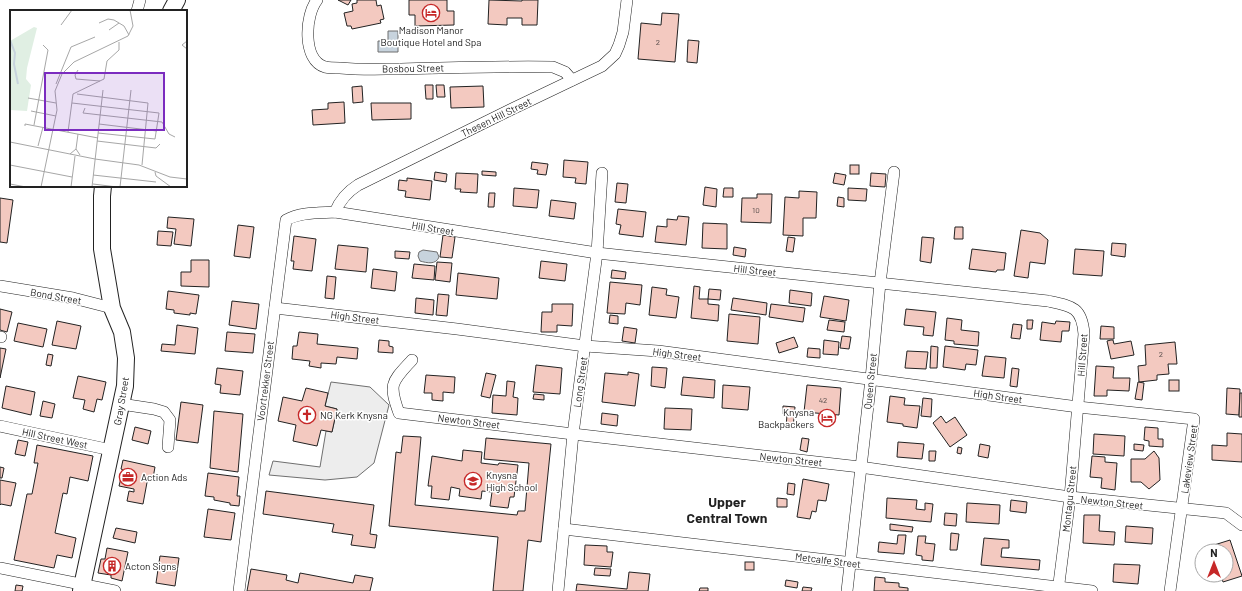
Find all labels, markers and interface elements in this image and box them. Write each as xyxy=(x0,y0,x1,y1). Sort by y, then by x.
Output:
hotel icon: Madison Manor Boutique Hotel and Spa xyxy=(421,3,441,23)
inset map xyxy=(10,10,187,187)
place label: Madison Manor Boutique Hotel and Spa xyxy=(381,24,481,48)
house number: 2 xyxy=(656,37,660,47)
street label: Bosbou Street xyxy=(382,61,444,75)
street label: Thesen Hill Street xyxy=(459,95,533,139)
house number: 10 xyxy=(752,205,760,215)
street label: Hill Street xyxy=(411,219,456,237)
street label: Hill Street xyxy=(733,262,777,278)
street label: Bond Street xyxy=(29,286,83,306)
street label: High Street xyxy=(330,308,380,326)
street label: Hill Street xyxy=(1075,333,1090,377)
street label: Voortrekker Street xyxy=(254,340,276,422)
street label: High Street xyxy=(652,345,702,363)
house number: 2 xyxy=(1159,349,1163,359)
street label: Queen Street xyxy=(861,352,879,410)
street label: Long Street xyxy=(570,355,590,408)
street label: Gray Street xyxy=(111,376,131,426)
street label: High Street xyxy=(973,387,1024,405)
house number: 42 xyxy=(819,395,827,405)
church icon: NG Kerk Knysna xyxy=(297,405,317,425)
place label: Knysna Backpackers xyxy=(758,406,814,430)
hotel icon: Knysna Backpackers xyxy=(817,408,837,428)
place label: NG Kerk Knysna xyxy=(320,409,388,421)
street label: Newton Street xyxy=(437,411,501,431)
street label: Lakeview Street xyxy=(1178,423,1200,494)
street label: Hill Street West xyxy=(21,425,89,451)
street label: Newton Street xyxy=(759,450,823,468)
street label: Montagu Street xyxy=(1060,465,1078,533)
office icon: Action Ads xyxy=(118,467,138,487)
place label: Knysna High School xyxy=(486,469,537,493)
place label: Action Ads xyxy=(141,471,188,483)
school or university icon: Knysna High School xyxy=(463,471,483,491)
district label: Upper Central Town xyxy=(686,493,768,526)
street label: Newton Street xyxy=(1080,493,1144,511)
north arrow xyxy=(1194,543,1234,583)
text: N xyxy=(1210,546,1218,559)
street label: Metcalfe Street xyxy=(794,550,862,570)
building icon: Acton Signs xyxy=(102,556,122,576)
place label: Acton Signs xyxy=(125,560,177,572)

